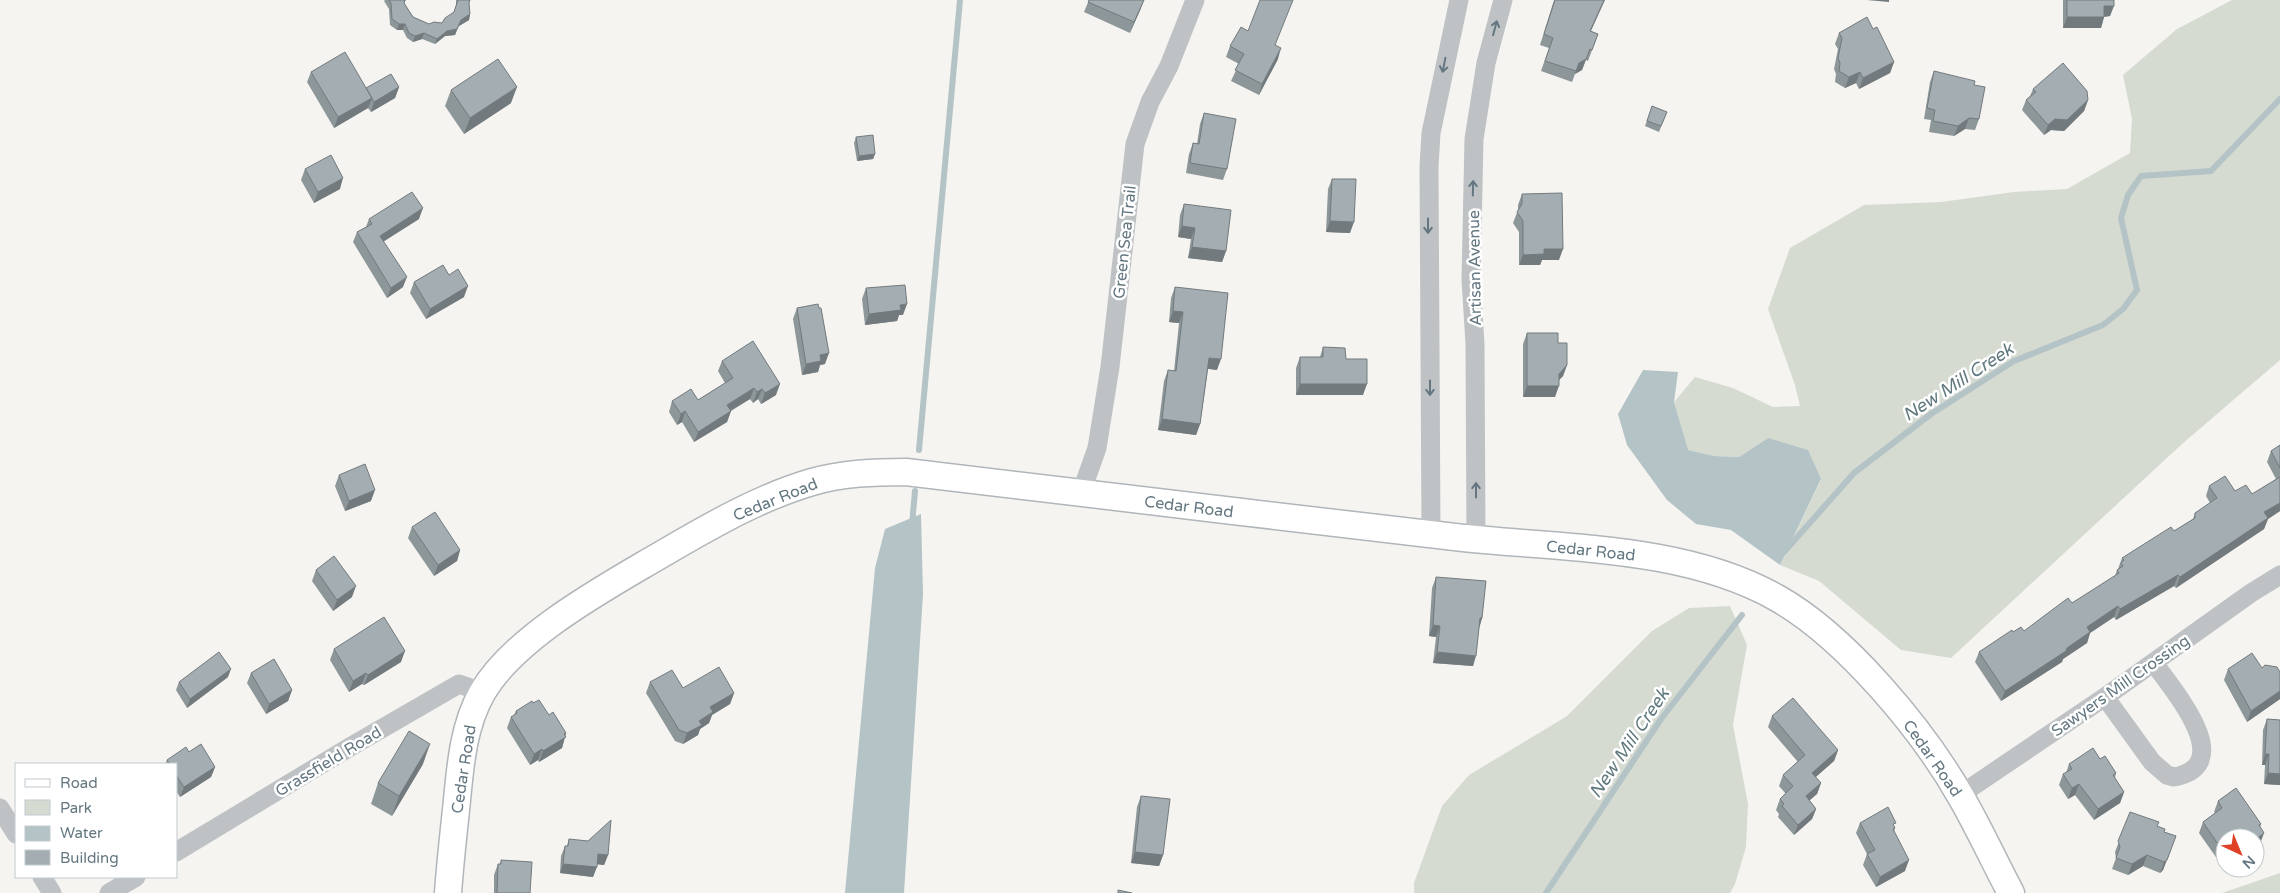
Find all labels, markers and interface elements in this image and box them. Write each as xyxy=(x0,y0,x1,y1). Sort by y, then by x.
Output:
one-way arrow xyxy=(1491,20,1501,36)
one-way arrow xyxy=(1439,56,1448,72)
one-way arrow xyxy=(1468,180,1478,196)
street label: Green Sea Trail xyxy=(1109,184,1141,300)
street label: Artisan Avenue xyxy=(1464,210,1486,326)
one-way arrow xyxy=(1424,218,1433,234)
water label: New Mill Creek xyxy=(1898,337,2019,426)
one-way arrow xyxy=(1425,380,1435,396)
street label: Cedar Road xyxy=(730,474,821,526)
one-way arrow xyxy=(1471,483,1481,499)
street label: Cedar Road xyxy=(1143,492,1235,522)
street label: Cedar Road xyxy=(1545,536,1636,566)
street label: Sawyers Mill Crossing xyxy=(2048,631,2194,741)
water label: New Mill Creek xyxy=(1584,683,1675,802)
street label: Cedar Road xyxy=(1898,716,1966,801)
street label: Grassfield Road xyxy=(272,722,385,801)
street label: Cedar Road xyxy=(447,723,481,815)
legend xyxy=(15,763,178,878)
text: Road xyxy=(60,774,98,792)
text: Park xyxy=(60,799,92,817)
text: Water xyxy=(60,824,103,842)
north arrow xyxy=(2215,828,2265,878)
text: Building xyxy=(60,849,119,867)
text: N xyxy=(2239,852,2259,872)

